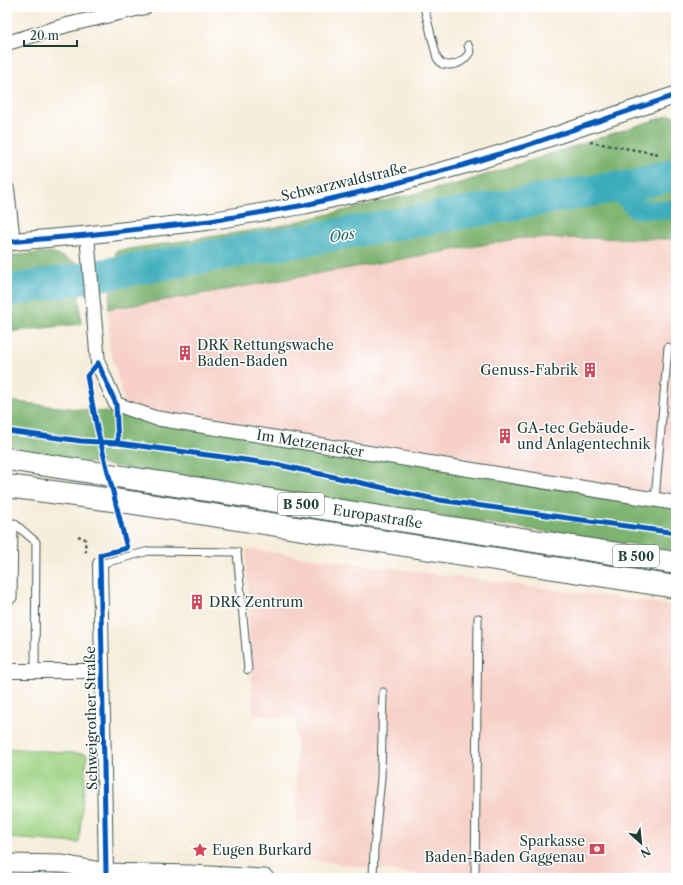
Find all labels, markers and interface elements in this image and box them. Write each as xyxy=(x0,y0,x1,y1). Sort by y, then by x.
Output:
scale bar xyxy=(24,22,77,48)
text: 20 m xyxy=(30,28,59,43)
street label: Schwarzwaldstraße xyxy=(279,159,409,205)
water label: Oos xyxy=(327,223,357,247)
place label: DRK Rettungswache Baden-Baden xyxy=(197,336,334,370)
building icon: DRK Rettungswache Baden-Baden xyxy=(176,344,194,362)
place label: Genuss-Fabrik xyxy=(480,361,579,379)
building icon: Genuss-Fabrik xyxy=(581,361,599,379)
place label: GA-tec Gebäude- und Anlagentechnik xyxy=(517,419,652,453)
street label: Im Metzenacker xyxy=(255,426,365,461)
building icon: GA-tec Gebäude- und Anlagentechnik xyxy=(496,427,514,445)
road number: B 500 xyxy=(278,493,324,515)
street label: Europastraße xyxy=(331,501,424,532)
road number: B 500 xyxy=(613,545,659,567)
building icon: DRK Zentrum xyxy=(188,593,206,611)
place label: DRK Zentrum xyxy=(209,593,303,611)
street label: Schweigrother Straße xyxy=(81,646,101,790)
north arrow xyxy=(621,823,661,863)
place label: Sparkasse Baden-Baden Gaggenau xyxy=(424,832,585,866)
bank icon: Sparkasse Baden-Baden Gaggenau xyxy=(588,840,606,858)
place icon: Eugen Burkard xyxy=(191,841,209,859)
place label: Eugen Burkard xyxy=(212,841,312,859)
text: N xyxy=(638,844,653,861)

